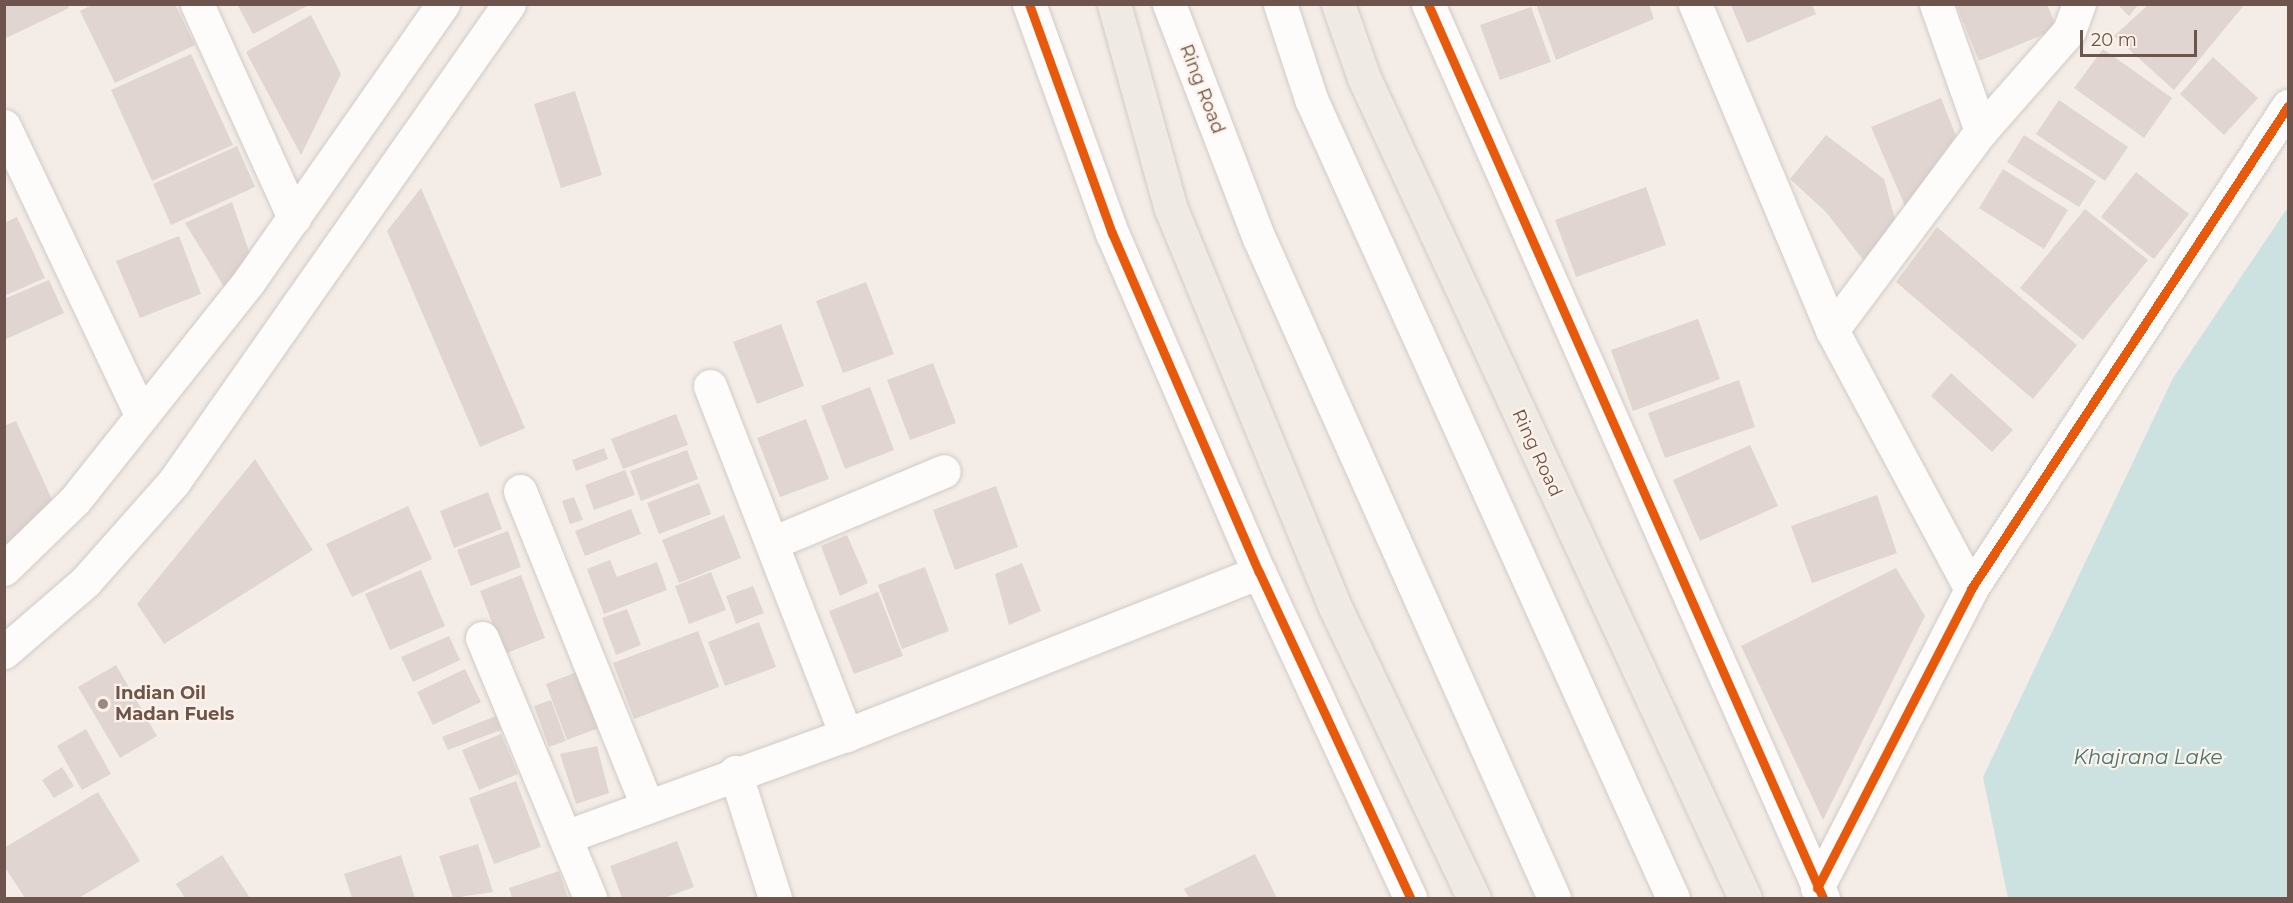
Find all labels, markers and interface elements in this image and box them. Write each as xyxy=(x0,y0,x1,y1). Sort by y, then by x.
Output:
scale bar xyxy=(2083,18,2200,56)
text: 20 m xyxy=(2091,29,2137,51)
street label: Ring Road xyxy=(1175,41,1229,137)
street label: Ring Road xyxy=(1507,406,1567,500)
place label: Indian Oil Madan Fuels xyxy=(115,683,234,726)
marker: Indian Oil Madan Fuels xyxy=(96,697,110,711)
water label: Khajrana Lake xyxy=(2073,745,2223,769)

